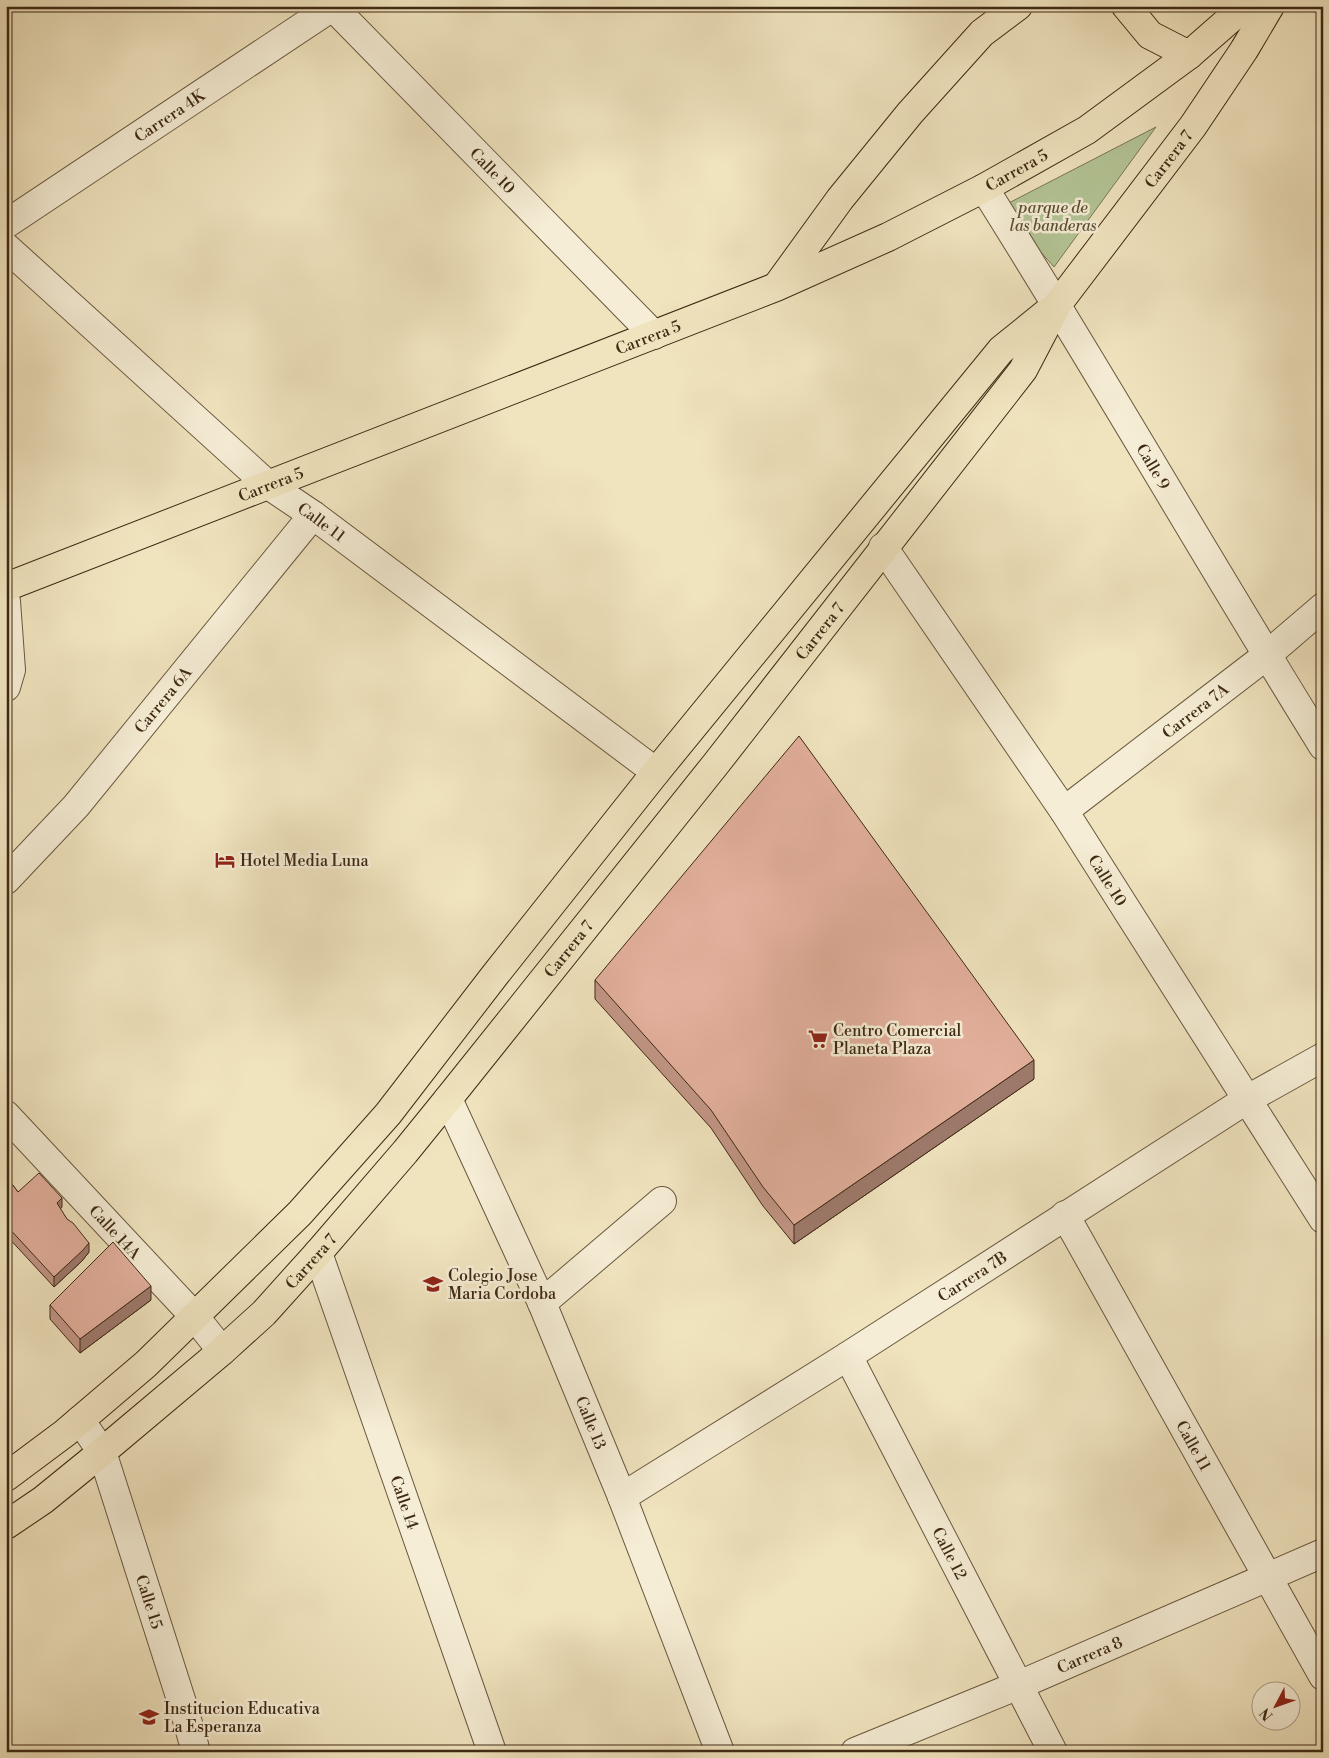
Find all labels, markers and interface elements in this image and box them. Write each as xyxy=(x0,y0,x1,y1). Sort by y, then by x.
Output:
street label: Carrera 4K xyxy=(131,85,210,147)
street label: Carrera 7 xyxy=(1141,126,1197,192)
street label: Calle 10 xyxy=(465,144,519,198)
street label: Carrera 5 xyxy=(982,145,1052,196)
park label: parque de las banderas xyxy=(1009,198,1097,236)
street label: Carrera 5 xyxy=(613,316,684,360)
street label: Calle 9 xyxy=(1132,440,1174,494)
street label: Carrera 5 xyxy=(236,463,307,507)
street label: Calle 11 xyxy=(293,498,349,547)
street label: Carrera 7 xyxy=(792,599,849,664)
street label: Carrera 6A xyxy=(130,662,197,738)
street label: Carrera 7A xyxy=(1158,679,1234,743)
hotel icon: Hotel Media Luna xyxy=(214,849,236,871)
place label: Hotel Media Luna xyxy=(240,851,370,871)
street label: Calle 10 xyxy=(1083,851,1131,910)
street label: Carrera 7 xyxy=(540,917,598,982)
place label: Centro Comercial Planeta Plaza xyxy=(833,1021,962,1059)
supermarket icon: Centro Comercial Planeta Plaza xyxy=(807,1028,829,1050)
street label: Calle 14A xyxy=(84,1201,145,1264)
street label: Carrera 7 xyxy=(281,1230,341,1294)
street label: Carrera 7B xyxy=(934,1247,1011,1307)
place label: Colegio Jose Maria Cordoba xyxy=(448,1266,557,1304)
school or university icon: Colegio Jose Maria Cordoba xyxy=(422,1273,444,1295)
street label: Calle 13 xyxy=(571,1393,610,1453)
street label: Calle 11 xyxy=(1171,1417,1215,1475)
street label: Calle 14 xyxy=(385,1473,423,1533)
street label: Calle 12 xyxy=(927,1524,971,1583)
street label: Calle 15 xyxy=(131,1572,167,1632)
street label: Carrera 8 xyxy=(1054,1632,1126,1678)
north arrow xyxy=(1252,1680,1302,1730)
place label: Institucion Educativa La Esperanza xyxy=(164,1699,321,1737)
text: N xyxy=(1257,1704,1277,1724)
school or university icon: Institucion Educativa La Esperanza xyxy=(138,1706,160,1728)

